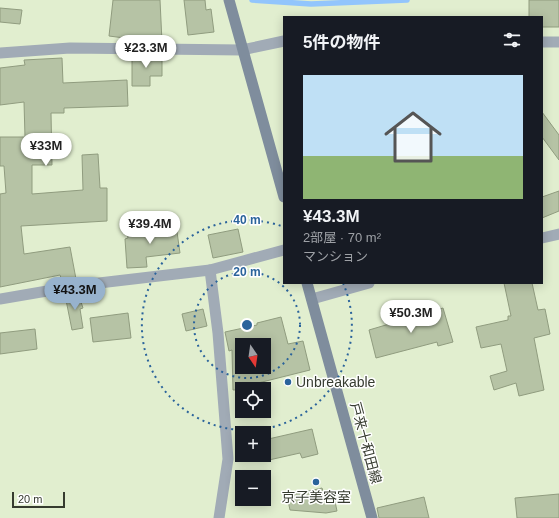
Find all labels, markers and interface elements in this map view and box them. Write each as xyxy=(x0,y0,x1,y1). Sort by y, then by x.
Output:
icon: filters xyxy=(501,29,523,51)
text: 5件の物件 xyxy=(303,33,380,52)
pin: ¥23.3M xyxy=(113,35,179,69)
text: ¥23.3M xyxy=(124,40,168,55)
icon: home xyxy=(377,101,449,173)
pin: ¥33M xyxy=(22,133,70,167)
text: ¥33M xyxy=(30,138,62,153)
text: ¥43.3M xyxy=(303,207,360,226)
pin: ¥39.4M xyxy=(117,211,183,245)
text: 40 m xyxy=(233,213,261,227)
text: ¥39.4M xyxy=(128,216,172,231)
text: 2部屋 · 70 m² xyxy=(303,230,381,245)
text: マンション xyxy=(303,249,368,264)
text: 20 m xyxy=(233,265,261,279)
pin: ¥43.3M xyxy=(42,277,108,311)
text: ¥43.3M xyxy=(53,282,97,297)
pin: ¥50.3M xyxy=(378,300,444,334)
text: ¥50.3M xyxy=(389,305,433,320)
centre of rings xyxy=(240,318,254,332)
north arrow xyxy=(235,338,271,374)
map controls xyxy=(235,338,271,506)
place label: Unbreakable xyxy=(296,374,376,390)
marker: Unbreakable xyxy=(283,377,293,387)
button: locate xyxy=(235,382,271,418)
street label: 戸来十和田線 xyxy=(347,400,385,486)
button: + xyxy=(235,426,271,462)
button: − xyxy=(235,470,271,506)
marker: 京子美容室 xyxy=(311,477,321,487)
place label: 京子美容室 xyxy=(281,489,351,505)
scale bar xyxy=(12,490,65,509)
text: 20 m xyxy=(18,493,42,505)

